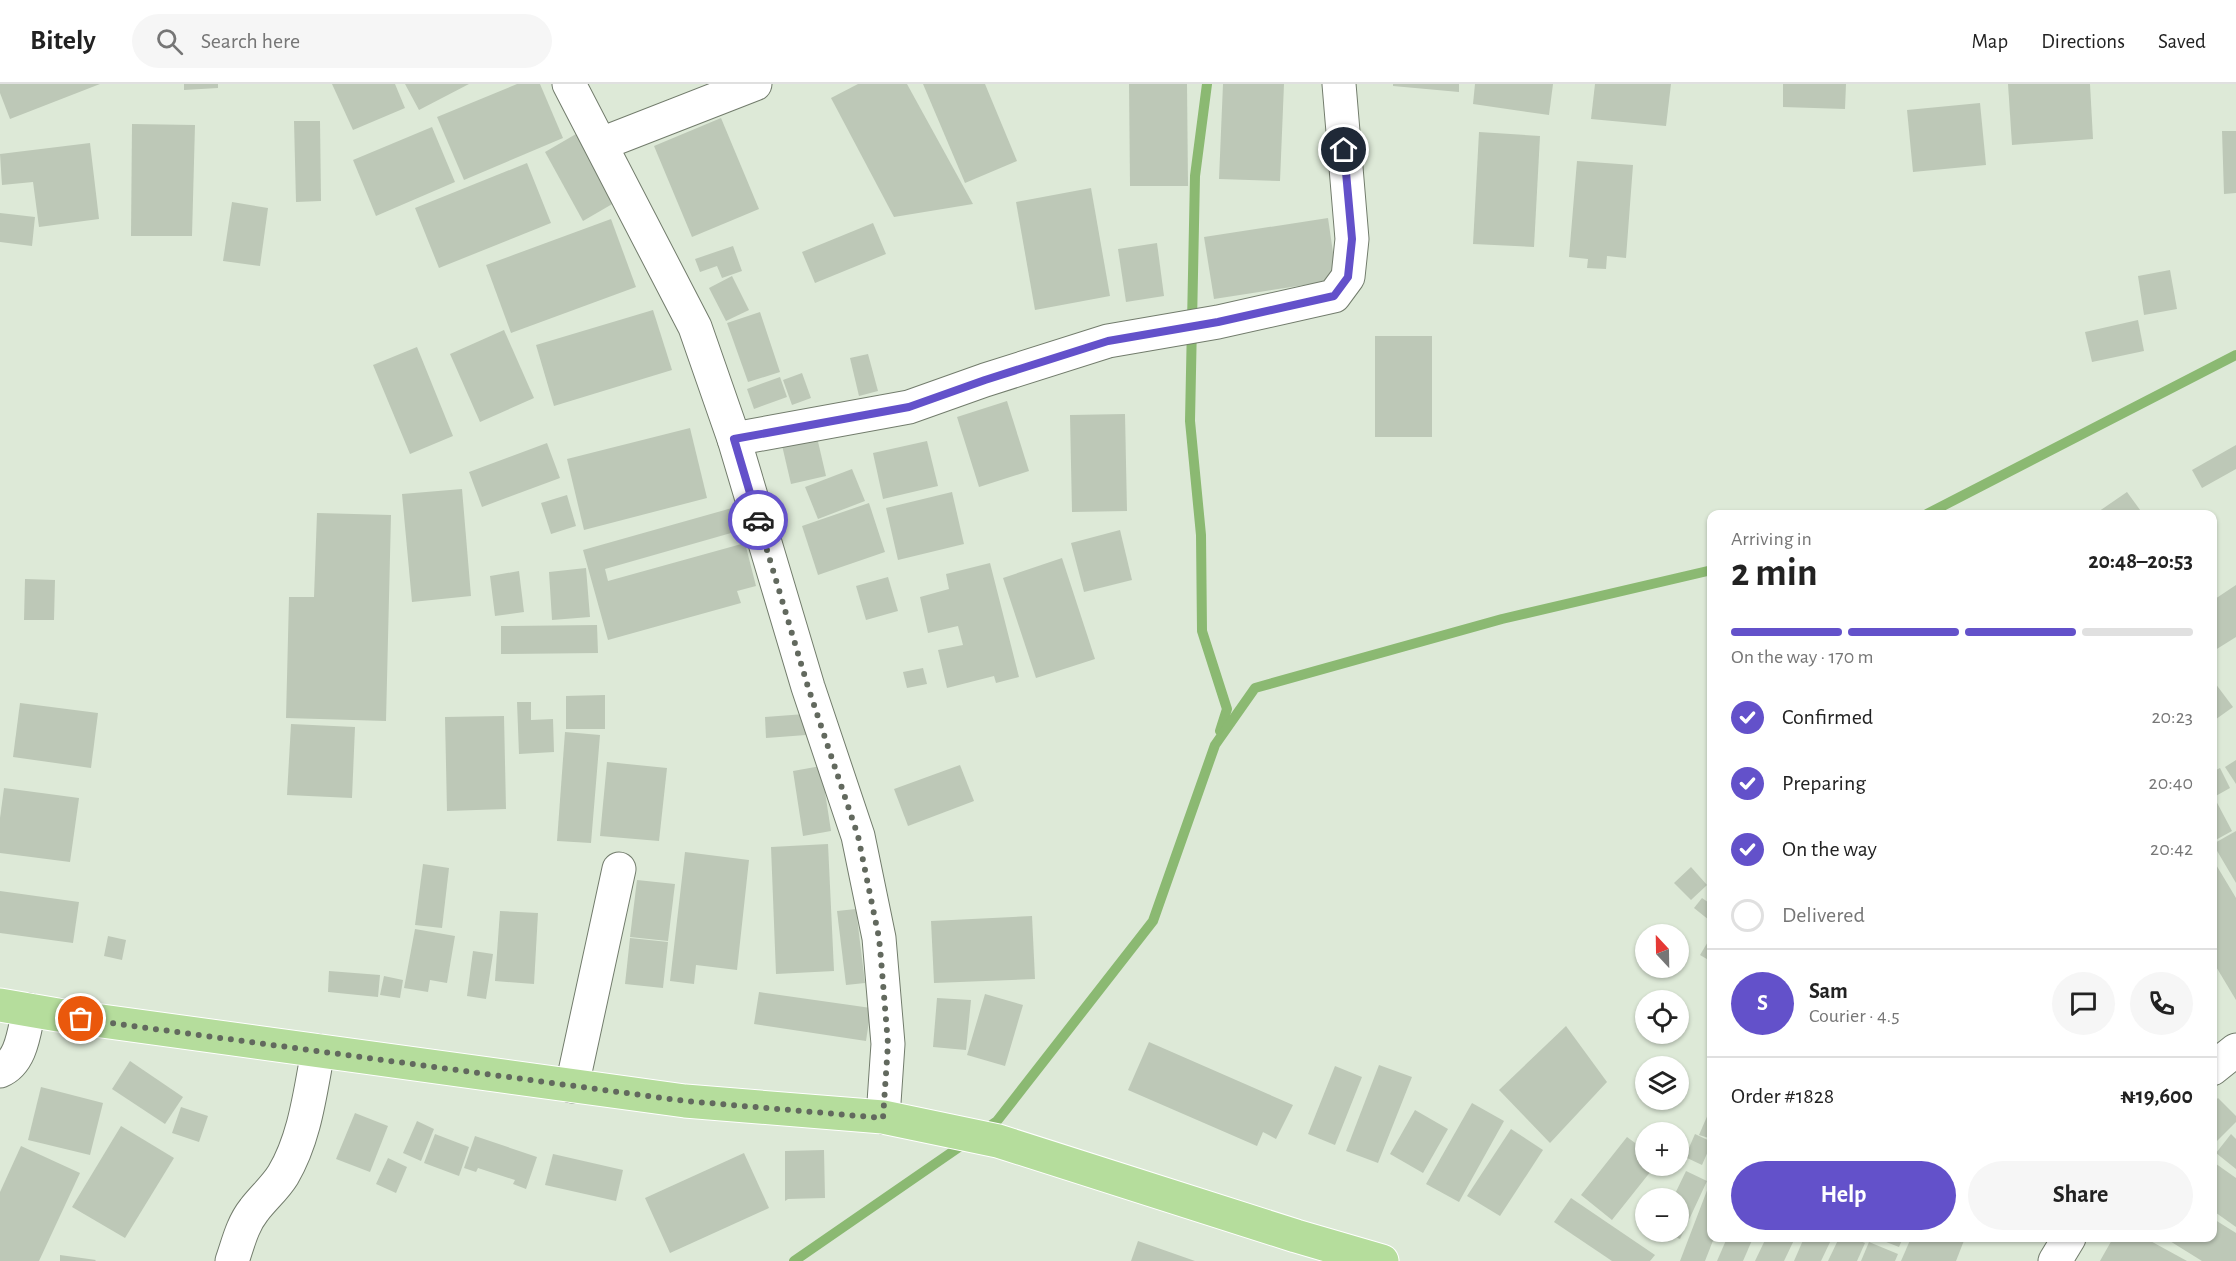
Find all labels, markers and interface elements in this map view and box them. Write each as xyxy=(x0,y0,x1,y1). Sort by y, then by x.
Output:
search box xyxy=(132,14,552,68)
icon: search xyxy=(153,25,186,58)
text: Bitely xyxy=(30,27,96,55)
text: Search here xyxy=(201,30,300,52)
text: Map xyxy=(1972,31,2008,52)
text: Directions xyxy=(2041,31,2125,52)
text: Saved xyxy=(2158,31,2206,52)
pin xyxy=(1318,124,1369,175)
icon: home xyxy=(1327,133,1360,166)
courier xyxy=(728,490,788,550)
icon: car xyxy=(742,504,775,537)
text: Arriving in xyxy=(1731,529,1812,549)
text: 20:48–20:53 xyxy=(2088,550,2193,572)
text: 2 min xyxy=(1731,554,1818,593)
text: On the way · 170 m xyxy=(1731,647,1874,667)
icon: check xyxy=(1731,701,1764,734)
text: Confirmed xyxy=(1782,706,1873,728)
text: 20:23 xyxy=(2151,707,2193,727)
icon: check xyxy=(1731,767,1764,800)
text: Preparing xyxy=(1782,772,1866,794)
text: 20:40 xyxy=(2149,773,2193,793)
icon: check xyxy=(1731,833,1764,866)
text: On the way xyxy=(1782,838,1877,860)
text: 20:42 xyxy=(2150,839,2193,859)
text: Delivered xyxy=(1782,904,1865,926)
north arrow xyxy=(1635,924,1689,978)
map controls xyxy=(1635,924,1689,1242)
button: chat xyxy=(2052,972,2115,1035)
button: phone xyxy=(2130,972,2193,1035)
text: Sam xyxy=(1809,980,1848,1002)
button: locate xyxy=(1635,990,1689,1044)
text: S xyxy=(1757,992,1768,1014)
pin xyxy=(55,993,106,1044)
icon: bag xyxy=(64,1002,97,1035)
text: Courier · 4.5 xyxy=(1809,1006,1900,1026)
button: layers xyxy=(1635,1056,1689,1110)
text: Order #1828 xyxy=(1731,1085,1834,1107)
text: ₦19,600 xyxy=(2120,1085,2193,1107)
button: + xyxy=(1635,1122,1689,1176)
button: Help xyxy=(1731,1161,1956,1230)
button: Share xyxy=(1968,1161,2193,1230)
button: − xyxy=(1635,1188,1689,1242)

